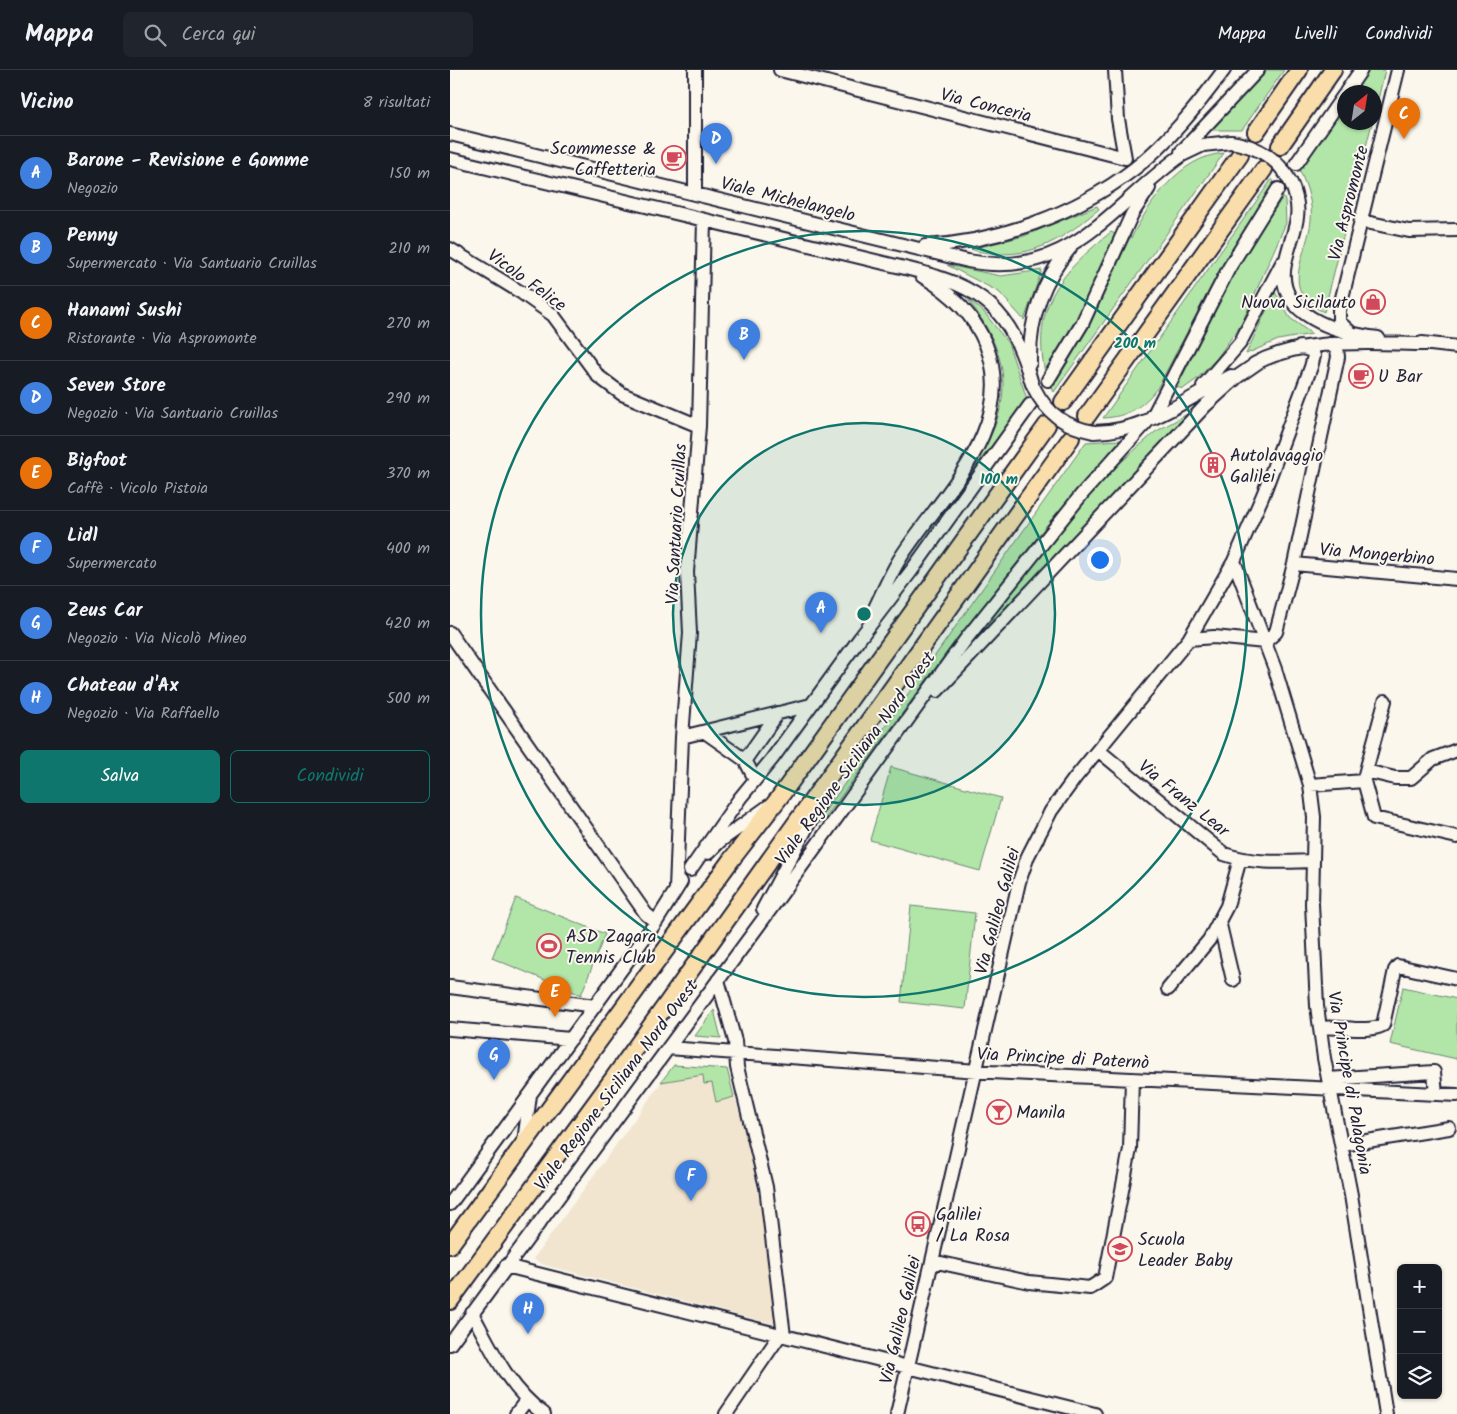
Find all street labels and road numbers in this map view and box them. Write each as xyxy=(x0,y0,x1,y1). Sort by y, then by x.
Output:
street label: Via Conceria xyxy=(937,81,1034,132)
street label: Via Aspromonte xyxy=(1321,143,1378,264)
street label: Viale Michelangelo xyxy=(717,170,858,231)
street label: Vicolo Felice xyxy=(480,242,572,320)
street label: Via Santuario Cruillas xyxy=(659,442,696,605)
street label: Via Mongerbino xyxy=(1318,536,1436,575)
street label: Viale Regione Siciliana Nord Ovest xyxy=(768,645,945,872)
street label: Via Franz Lear xyxy=(1131,753,1236,846)
street label: Via Galileo Galilei xyxy=(968,844,1030,978)
street label: Viale Regione Siciliana Nord Ovest xyxy=(528,973,707,1198)
street label: Via Principe di Palagonia xyxy=(1318,989,1379,1177)
street label: Via Principe di Paternò xyxy=(976,1040,1150,1079)
street label: Via Galileo Galilei xyxy=(873,1253,930,1387)

